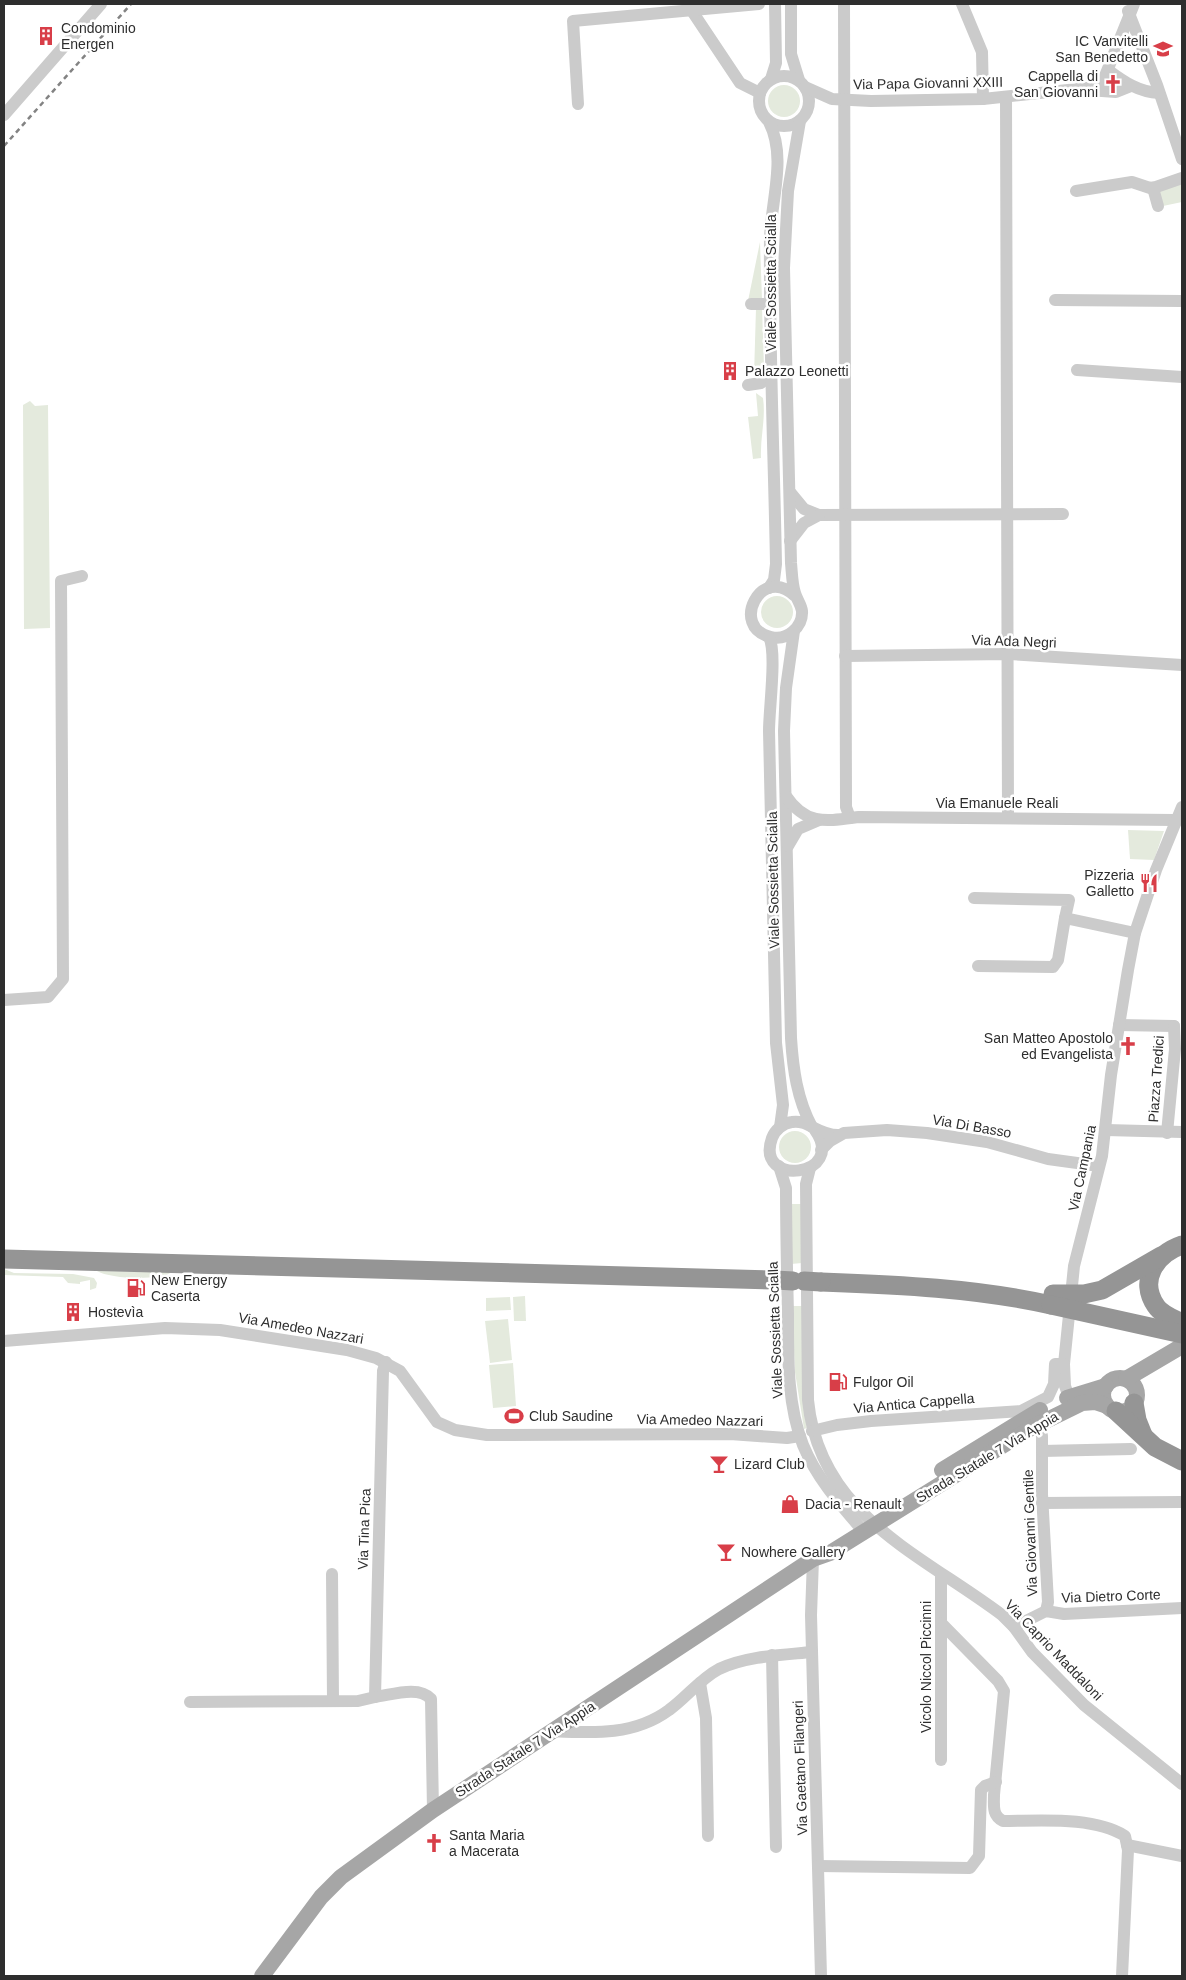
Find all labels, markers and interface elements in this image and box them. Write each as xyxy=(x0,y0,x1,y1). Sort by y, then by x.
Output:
place label: Condominio Energen xyxy=(61,20,136,52)
building icon: Condominio Energen xyxy=(35,25,57,47)
place label: IC Vanvitelli San Benedetto xyxy=(1055,33,1148,65)
school or university icon: IC Vanvitelli San Benedetto xyxy=(1152,38,1174,60)
place label: Cappella di San Giovanni xyxy=(1014,68,1098,100)
church icon: Cappella di San Giovanni xyxy=(1102,73,1124,95)
street label: Via Papa Giovanni XXIII xyxy=(853,74,1003,92)
street label: Viale Sossietta Scialla xyxy=(763,214,779,352)
building icon: Palazzo Leonetti xyxy=(719,360,741,382)
place label: Palazzo Leonetti xyxy=(745,363,849,379)
street label: Via Ada Negri xyxy=(971,632,1057,650)
street label: Via Emanuele Reali xyxy=(936,795,1058,811)
street label: Viale Sossietta Scialla xyxy=(764,811,782,949)
place label: Pizzeria Galletto xyxy=(1084,867,1134,899)
restaurant icon: Pizzeria Galletto xyxy=(1138,872,1160,894)
place label: San Matteo Apostolo ed Evangelista xyxy=(984,1030,1113,1062)
church icon: San Matteo Apostolo ed Evangelista xyxy=(1117,1035,1139,1057)
street label: Piazza Tredici xyxy=(1145,1035,1167,1123)
street label: Via Di Basso xyxy=(931,1111,1013,1141)
street label: Via Campania xyxy=(1065,1123,1099,1213)
street label: Viale Sossietta Scialla xyxy=(765,1261,785,1399)
place label: New Energy Caserta xyxy=(151,1272,227,1304)
fuel station icon: New Energy Caserta xyxy=(125,1277,147,1299)
building icon: Hostevìa xyxy=(62,1301,84,1323)
place label: Hostevìa xyxy=(88,1304,143,1320)
street label: Via Amedeo Nazzari xyxy=(237,1309,365,1347)
fuel station icon: Fulgor Oil xyxy=(827,1371,849,1393)
place label: Fulgor Oil xyxy=(853,1374,914,1390)
street label: Via Antica Cappella xyxy=(853,1390,975,1416)
sports icon: Club Saudine xyxy=(503,1405,525,1427)
place label: Club Saudine xyxy=(529,1408,613,1424)
street label: Strada Statale 7 Via Appia xyxy=(913,1408,1061,1506)
street label: Via Amedeo Nazzari xyxy=(637,1411,763,1429)
bar icon: Lizard Club xyxy=(708,1453,730,1475)
place label: Lizard Club xyxy=(734,1456,805,1472)
street label: Via Giovanni Gentile xyxy=(1020,1469,1040,1597)
street label: Via Tina Pica xyxy=(355,1488,373,1570)
shop icon: Dacia - Renault xyxy=(779,1493,801,1515)
place label: Dacia - Renault xyxy=(805,1496,902,1512)
bar icon: Nowhere Gallery xyxy=(715,1541,737,1563)
place label: Nowhere Gallery xyxy=(741,1544,845,1560)
street label: Via Dietro Corte xyxy=(1061,1586,1161,1606)
street label: Via Caprio Maddaloni xyxy=(1002,1596,1106,1704)
street label: Vicolo Niccol Piccinni xyxy=(918,1601,934,1733)
street label: Strada Statale 7 Via Appia xyxy=(452,1698,598,1800)
street label: Via Gaetano Filangeri xyxy=(790,1700,810,1836)
place label: Santa Maria a Macerata xyxy=(449,1827,525,1859)
church icon: Santa Maria a Macerata xyxy=(423,1832,445,1854)

